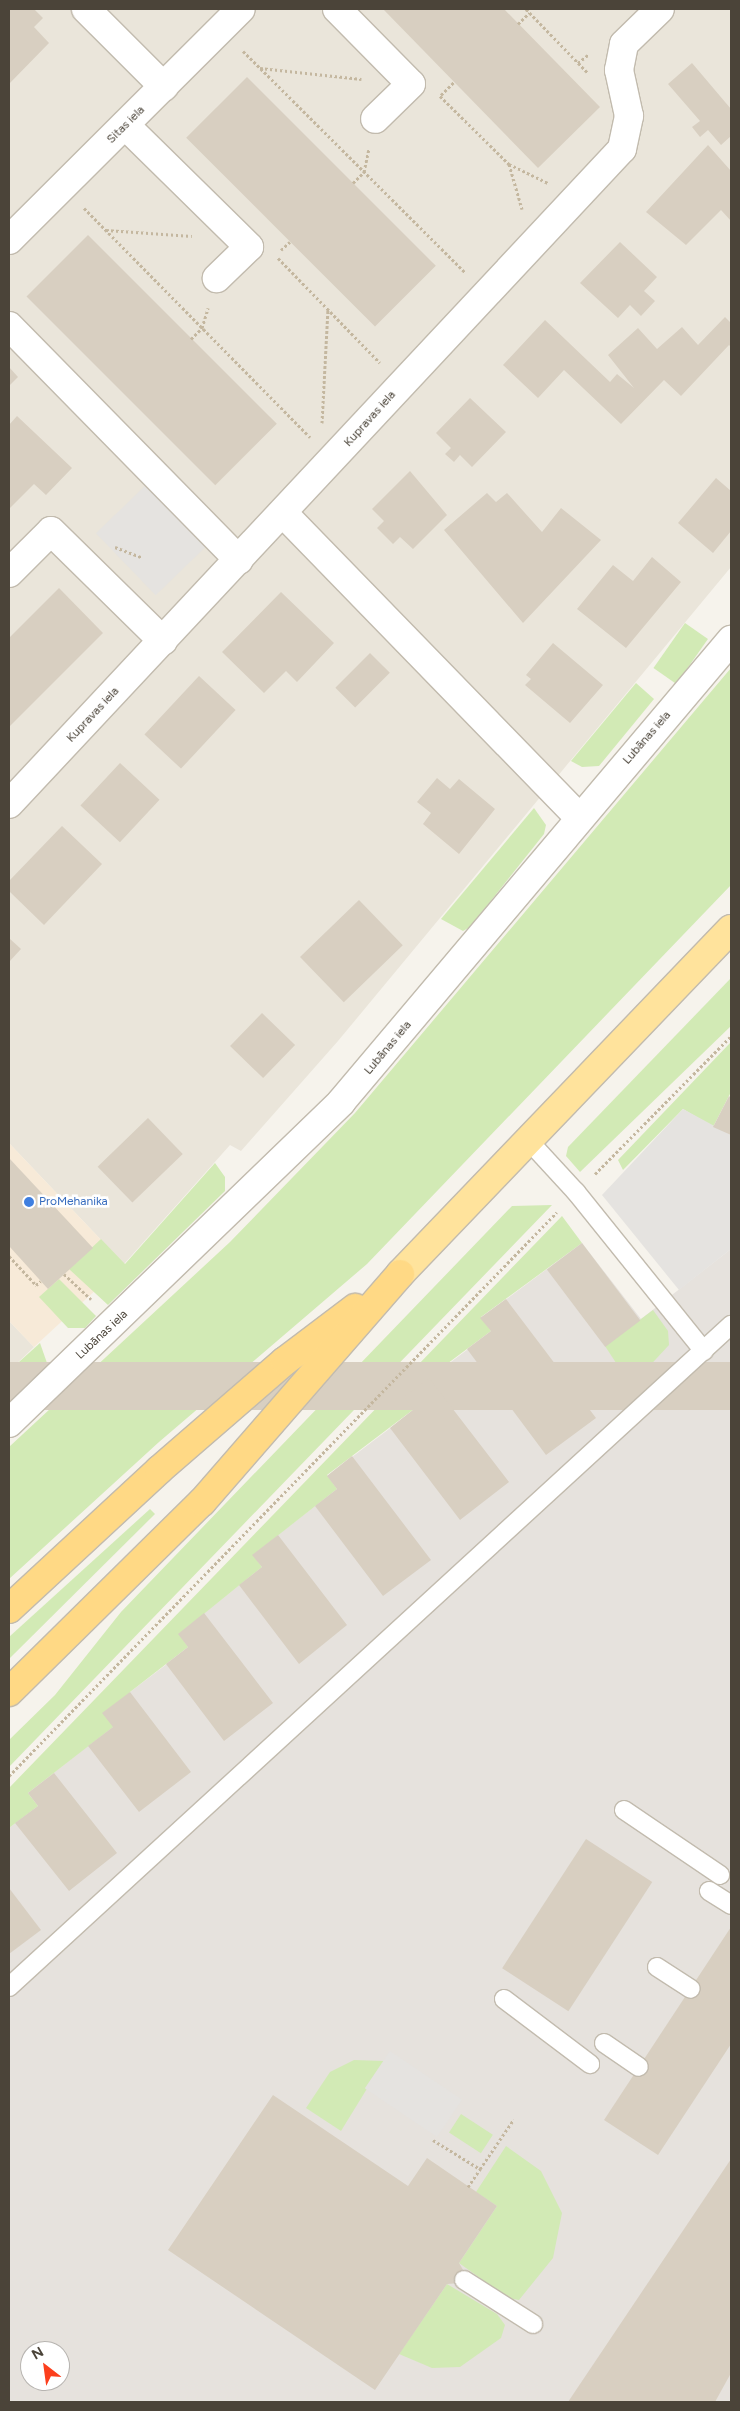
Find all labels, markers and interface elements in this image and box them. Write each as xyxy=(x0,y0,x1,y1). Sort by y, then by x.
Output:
street label: Sitas iela xyxy=(104,103,148,147)
street label: Kupravas iela xyxy=(341,388,399,450)
street label: Kupravas iela xyxy=(64,684,122,746)
street label: Lubānas iela xyxy=(620,709,674,767)
street label: Lubānas iela xyxy=(361,1018,415,1078)
place label: ProMehanika xyxy=(39,1195,108,1209)
marker: ProMehanika xyxy=(23,1196,35,1208)
street label: Lubānas iela xyxy=(73,1307,131,1363)
north arrow xyxy=(20,2341,70,2391)
text: N xyxy=(29,2343,47,2364)

